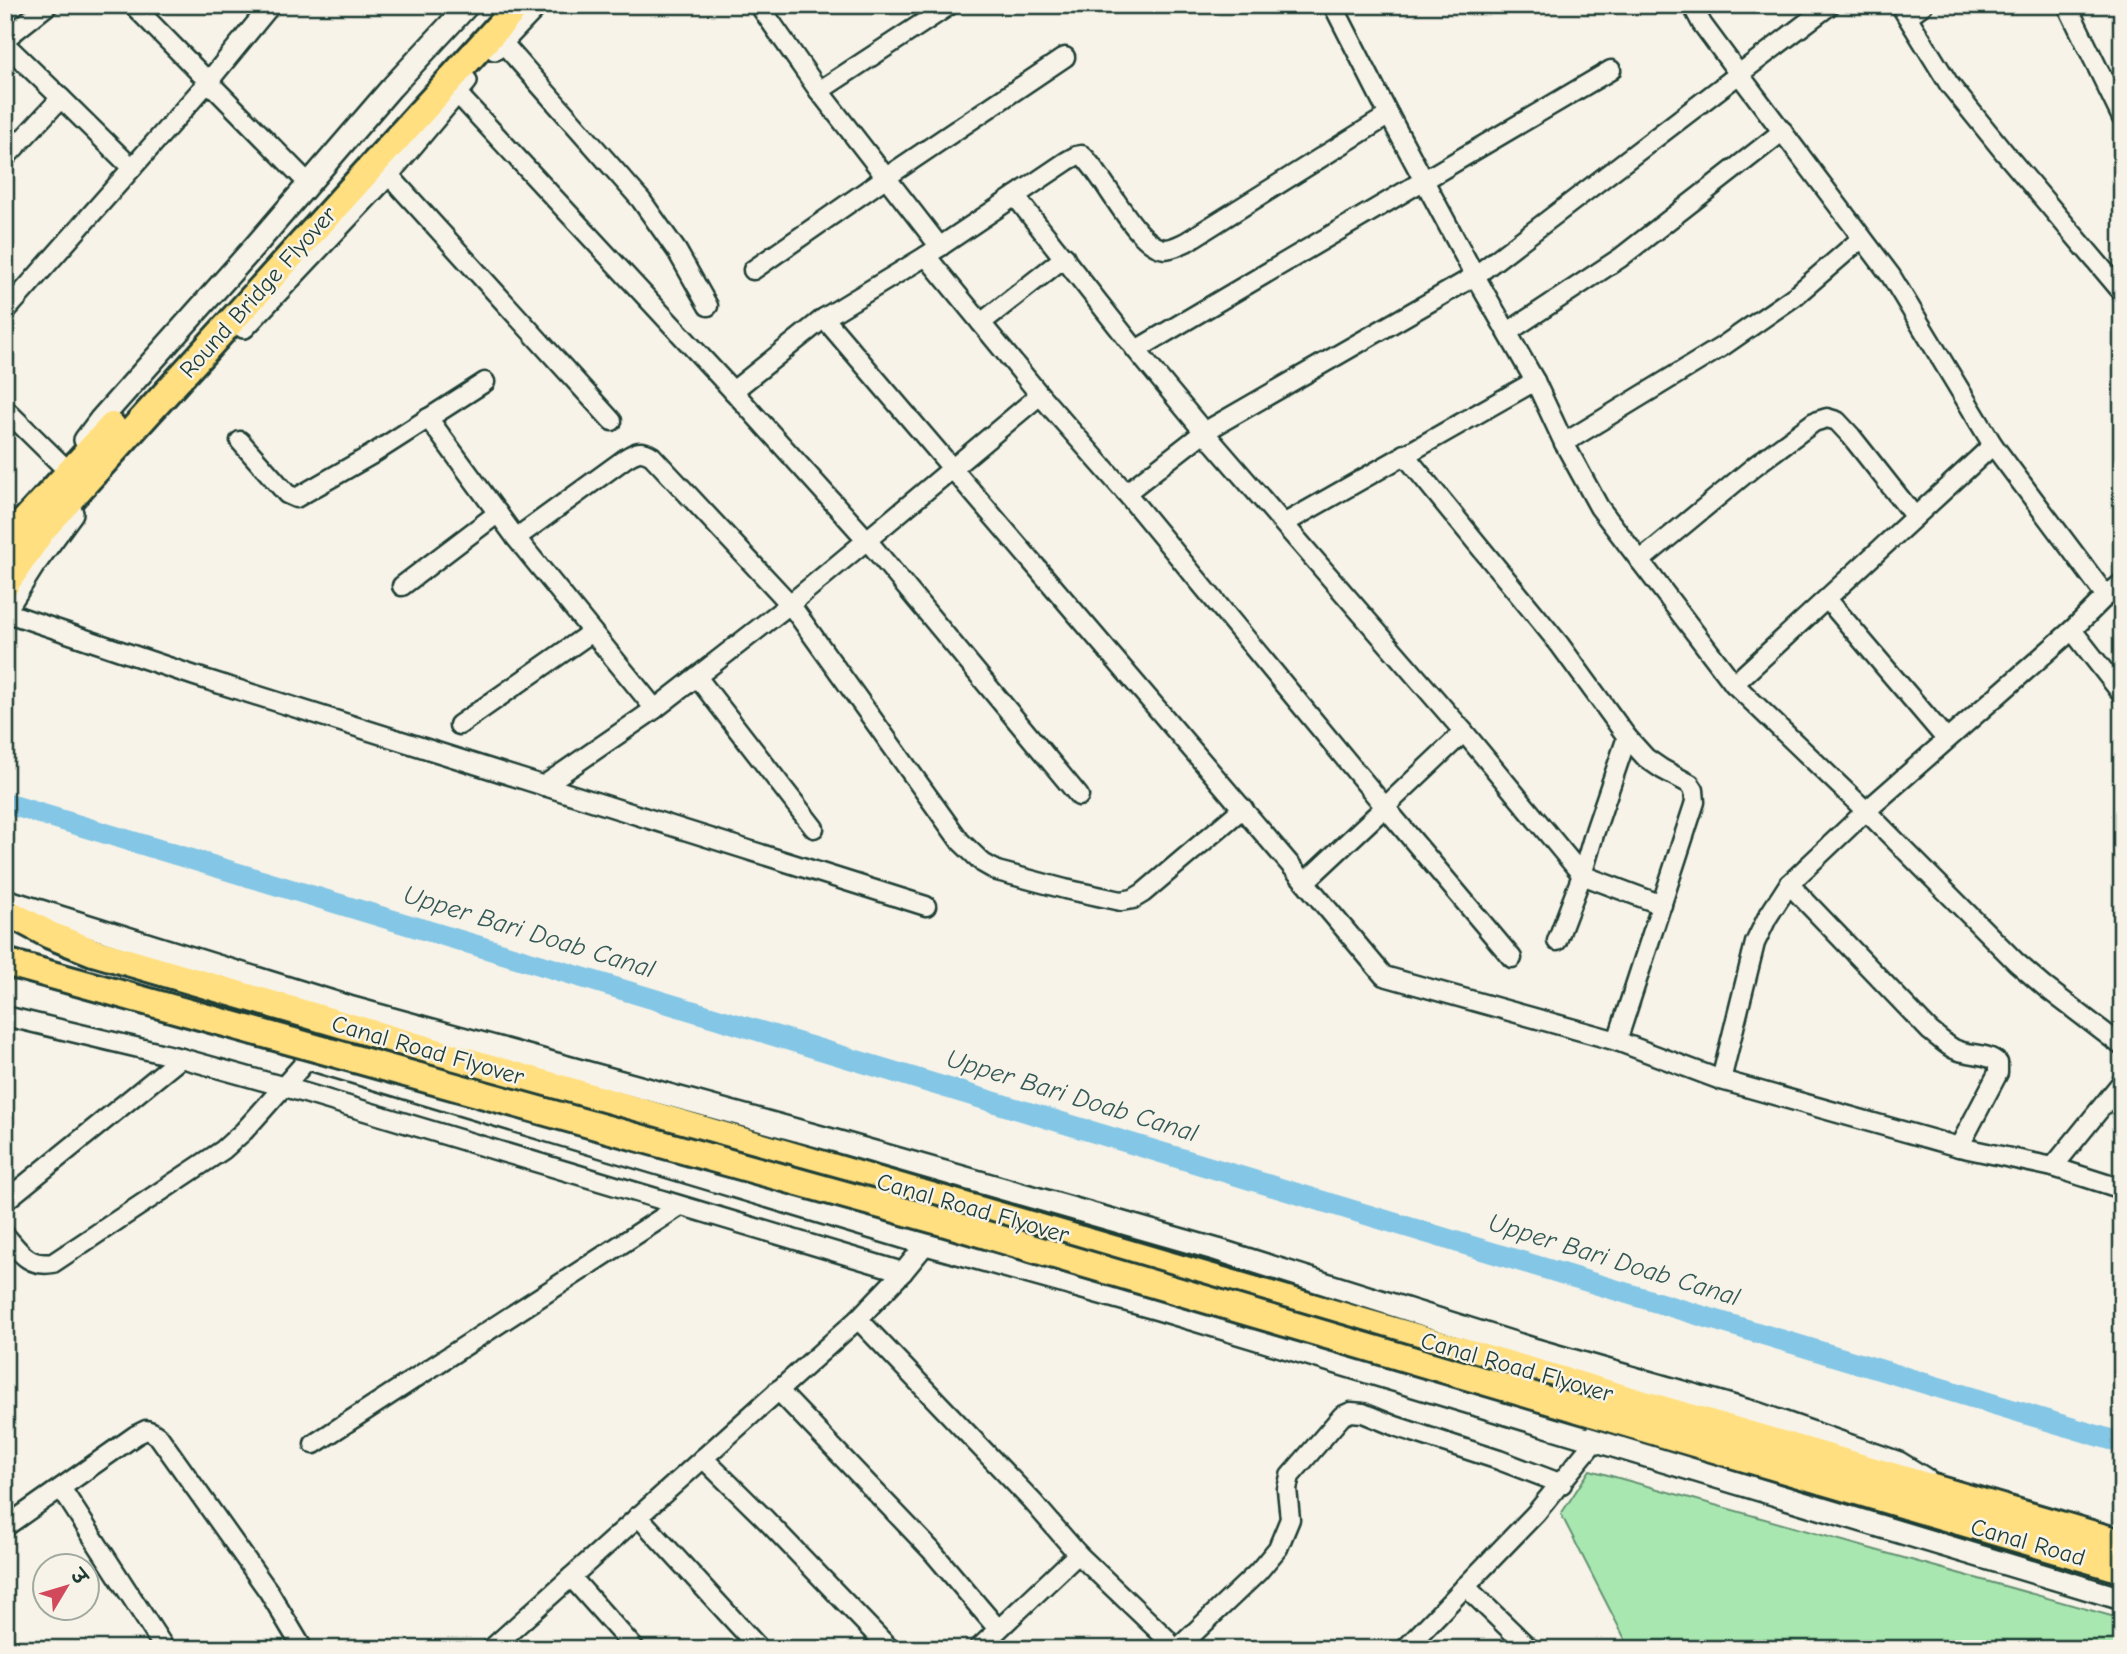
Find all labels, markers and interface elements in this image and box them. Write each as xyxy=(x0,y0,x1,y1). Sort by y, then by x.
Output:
street label: Round Bridge Flyover xyxy=(174,200,343,384)
water label: Upper Bari Doab Canal xyxy=(400,879,659,985)
street label: Canal Road Flyover xyxy=(329,1009,528,1091)
water label: Upper Bari Doab Canal xyxy=(943,1043,1202,1149)
street label: Canal Road Flyover xyxy=(874,1167,1073,1249)
water label: Upper Bari Doab Canal xyxy=(1485,1207,1744,1313)
street label: Canal Road Flyover xyxy=(1418,1326,1617,1408)
street label: Canal Road xyxy=(1967,1512,2089,1572)
north arrow xyxy=(32,1552,102,1622)
text: उ xyxy=(65,1564,93,1591)

